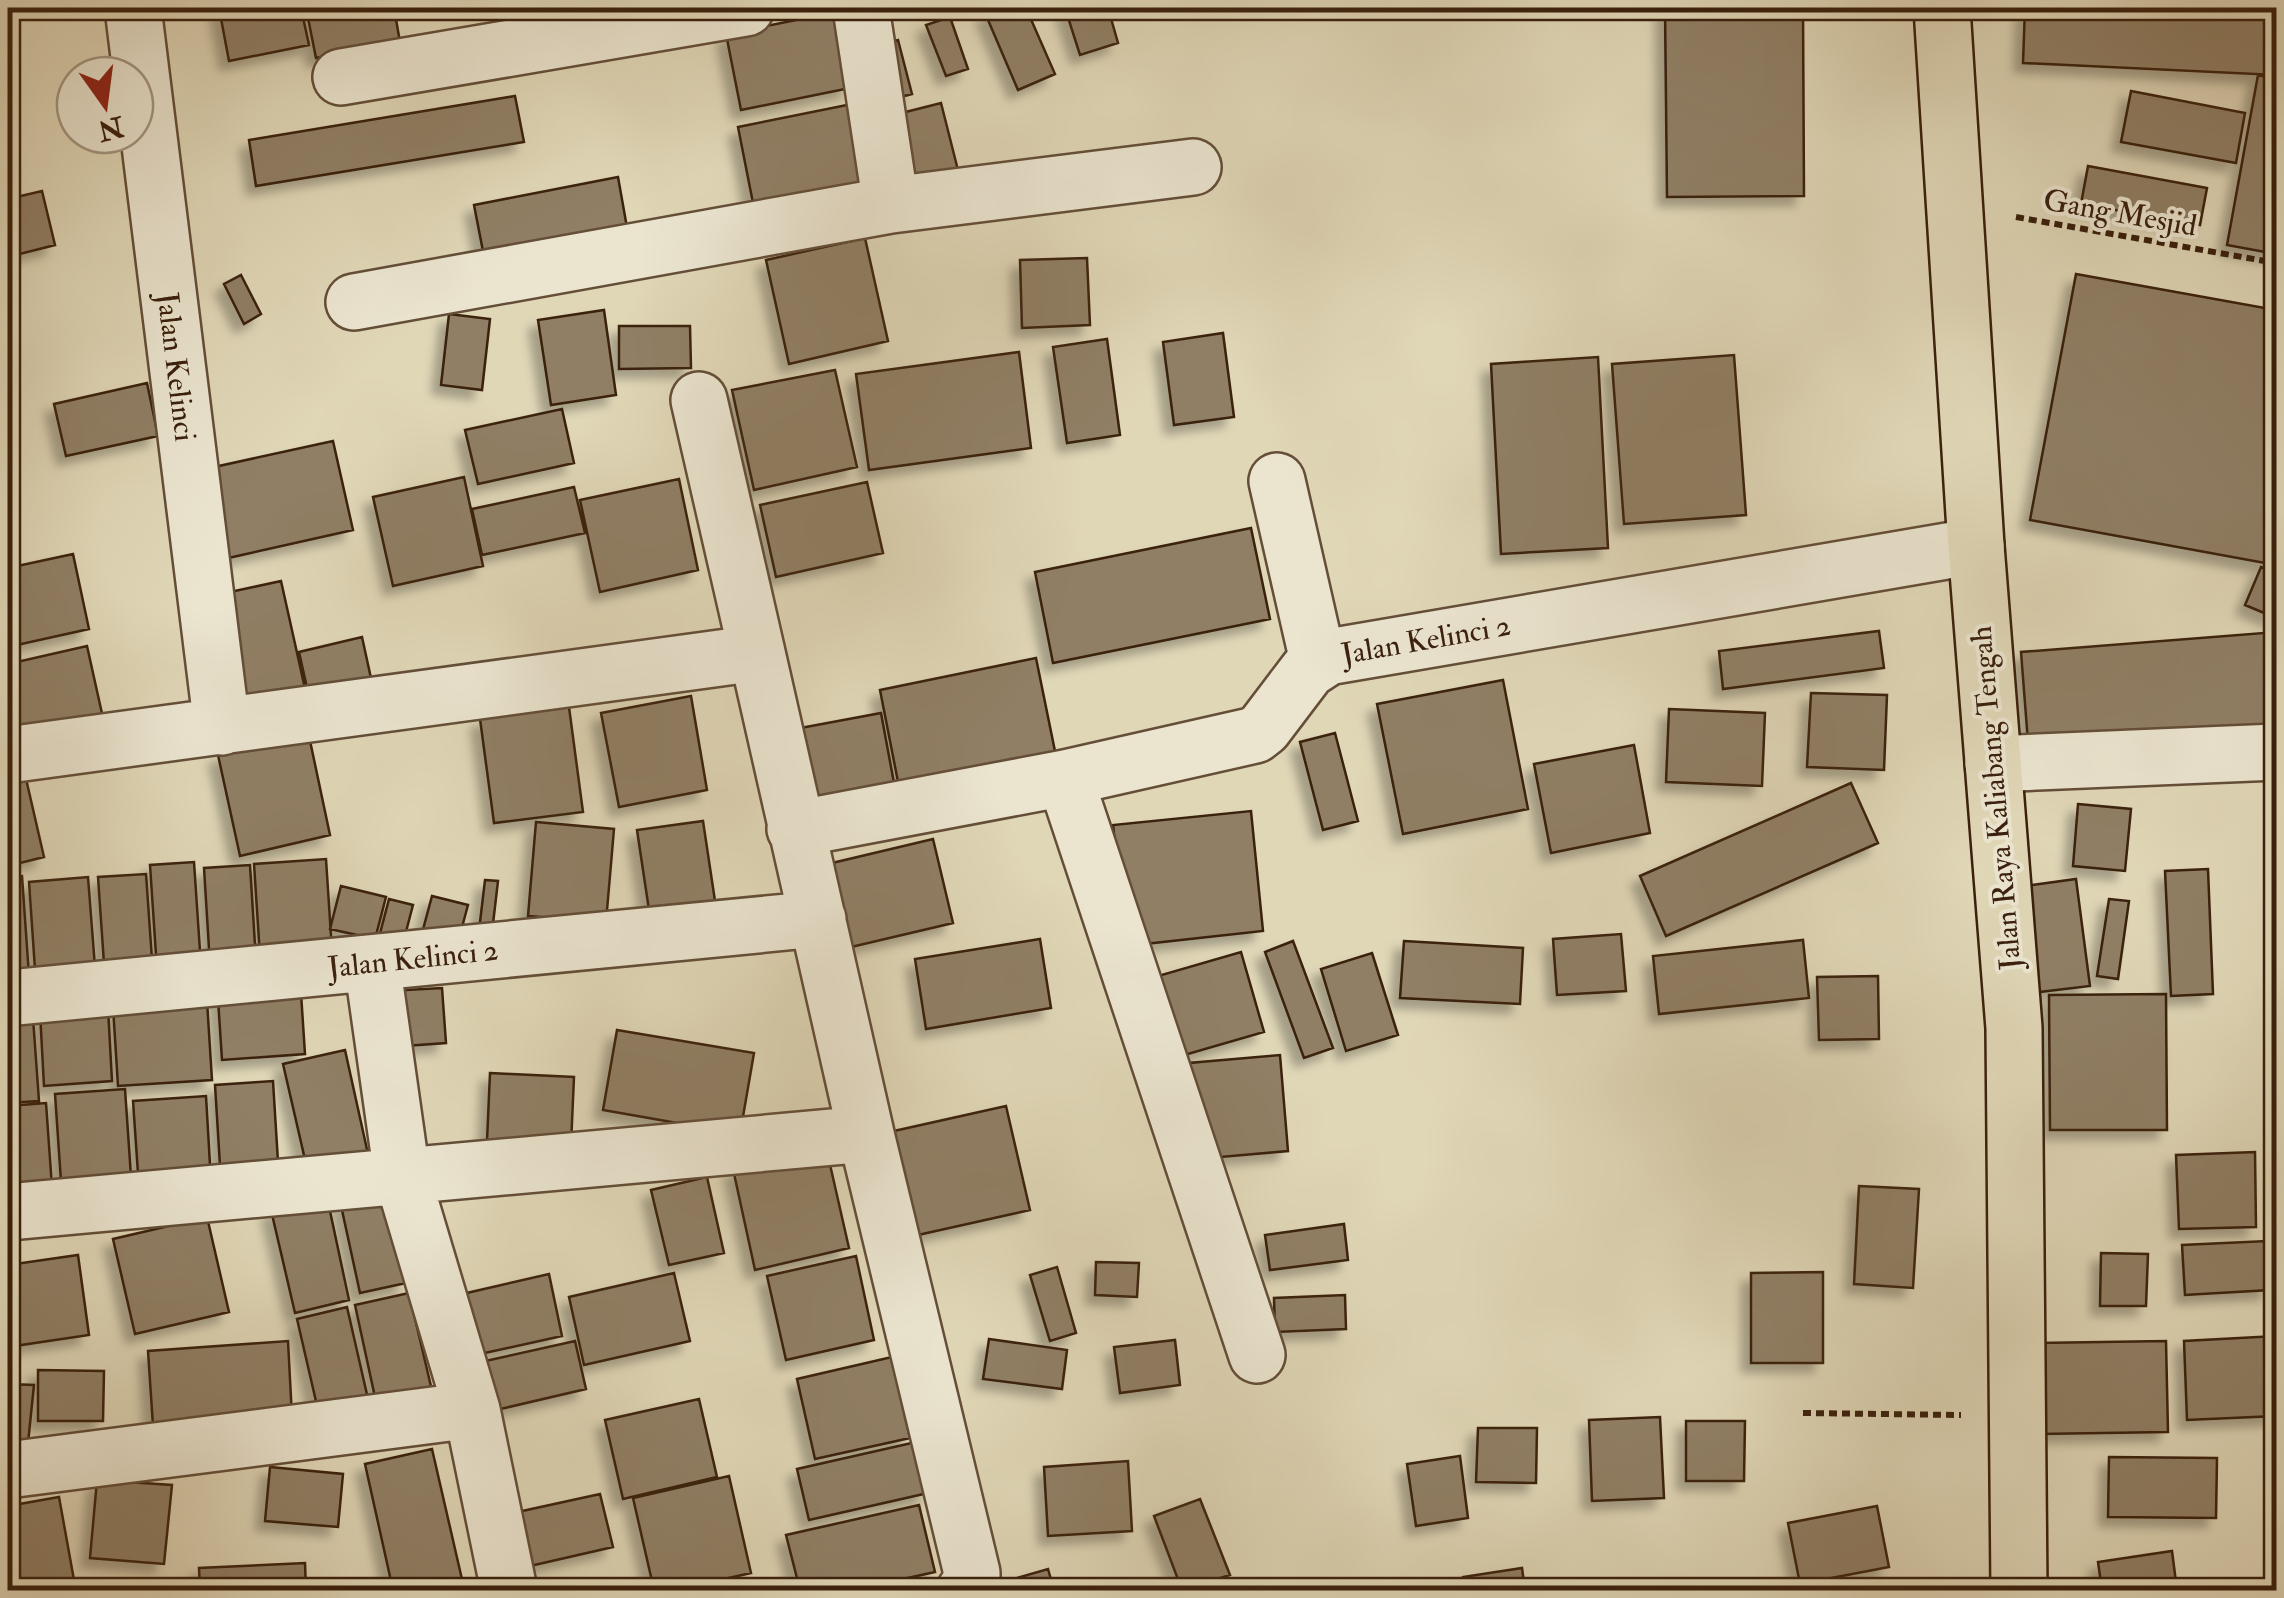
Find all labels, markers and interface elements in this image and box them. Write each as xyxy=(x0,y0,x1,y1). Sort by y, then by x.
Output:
north arrow xyxy=(55,55,155,155)
text: N xyxy=(93,108,128,148)
street label: Gang Mesjid xyxy=(2040,181,2200,245)
street label: Jalan Kelinci xyxy=(148,289,203,444)
street label: Jalan Kelinci 2 xyxy=(1337,607,1514,673)
street label: Jalan Raya Kaliabang Tengah xyxy=(1963,624,2030,973)
street label: Jalan Kelinci 2 xyxy=(325,932,500,986)

